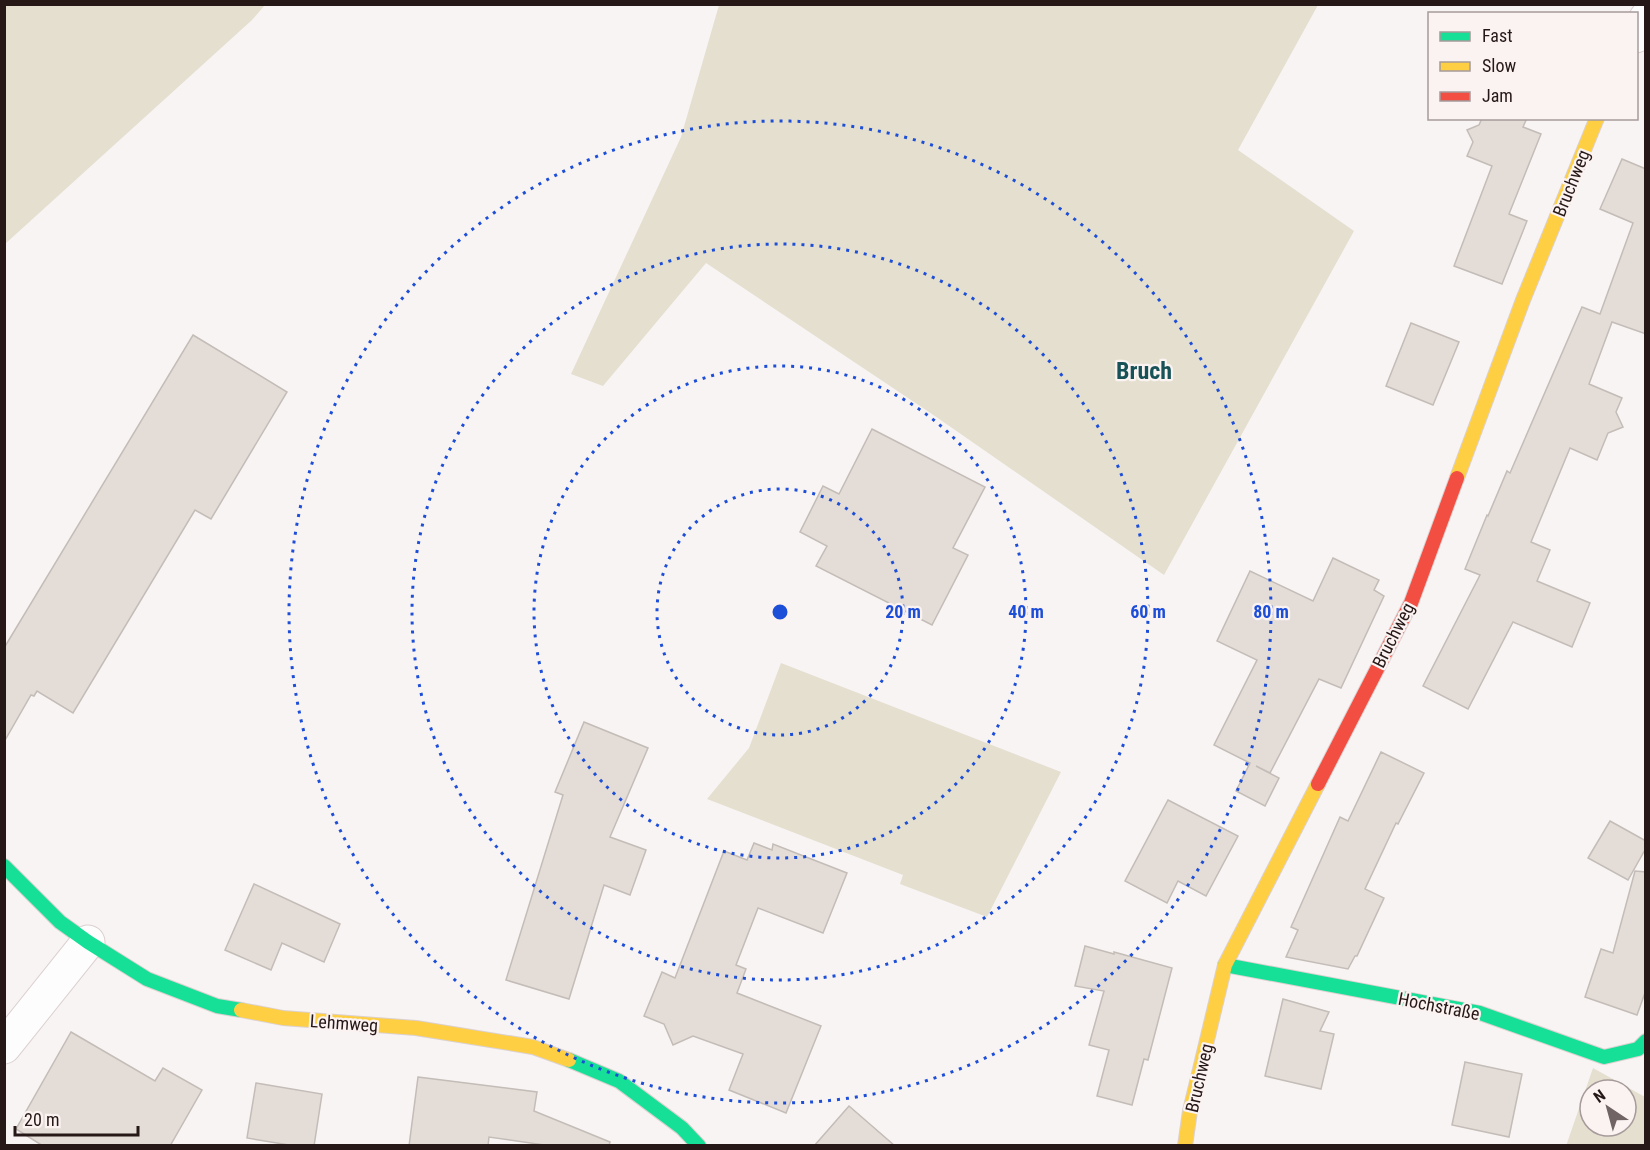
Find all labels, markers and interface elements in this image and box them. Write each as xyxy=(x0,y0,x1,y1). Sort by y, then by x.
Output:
legend xyxy=(1428,12,1638,120)
text: Fast xyxy=(1482,25,1513,46)
text: Slow xyxy=(1482,55,1517,76)
text: Jam xyxy=(1482,85,1513,106)
street label: Bruchweg xyxy=(1548,147,1594,219)
district label: Bruch xyxy=(1116,357,1172,385)
street label: Bruchweg xyxy=(1368,599,1418,671)
text: 20 m xyxy=(885,601,921,622)
text: 40 m xyxy=(1008,601,1044,622)
text: 60 m xyxy=(1130,601,1166,622)
text: 80 m xyxy=(1253,601,1289,622)
centre of rings xyxy=(770,602,790,622)
street label: Hochstraße xyxy=(1397,988,1481,1024)
street label: Lehmweg xyxy=(309,1010,379,1036)
street label: Bruchweg xyxy=(1181,1042,1217,1114)
north arrow xyxy=(1578,1078,1638,1138)
text: N xyxy=(1590,1086,1609,1107)
scale bar xyxy=(15,1099,138,1137)
text: 20 m xyxy=(24,1109,59,1130)

